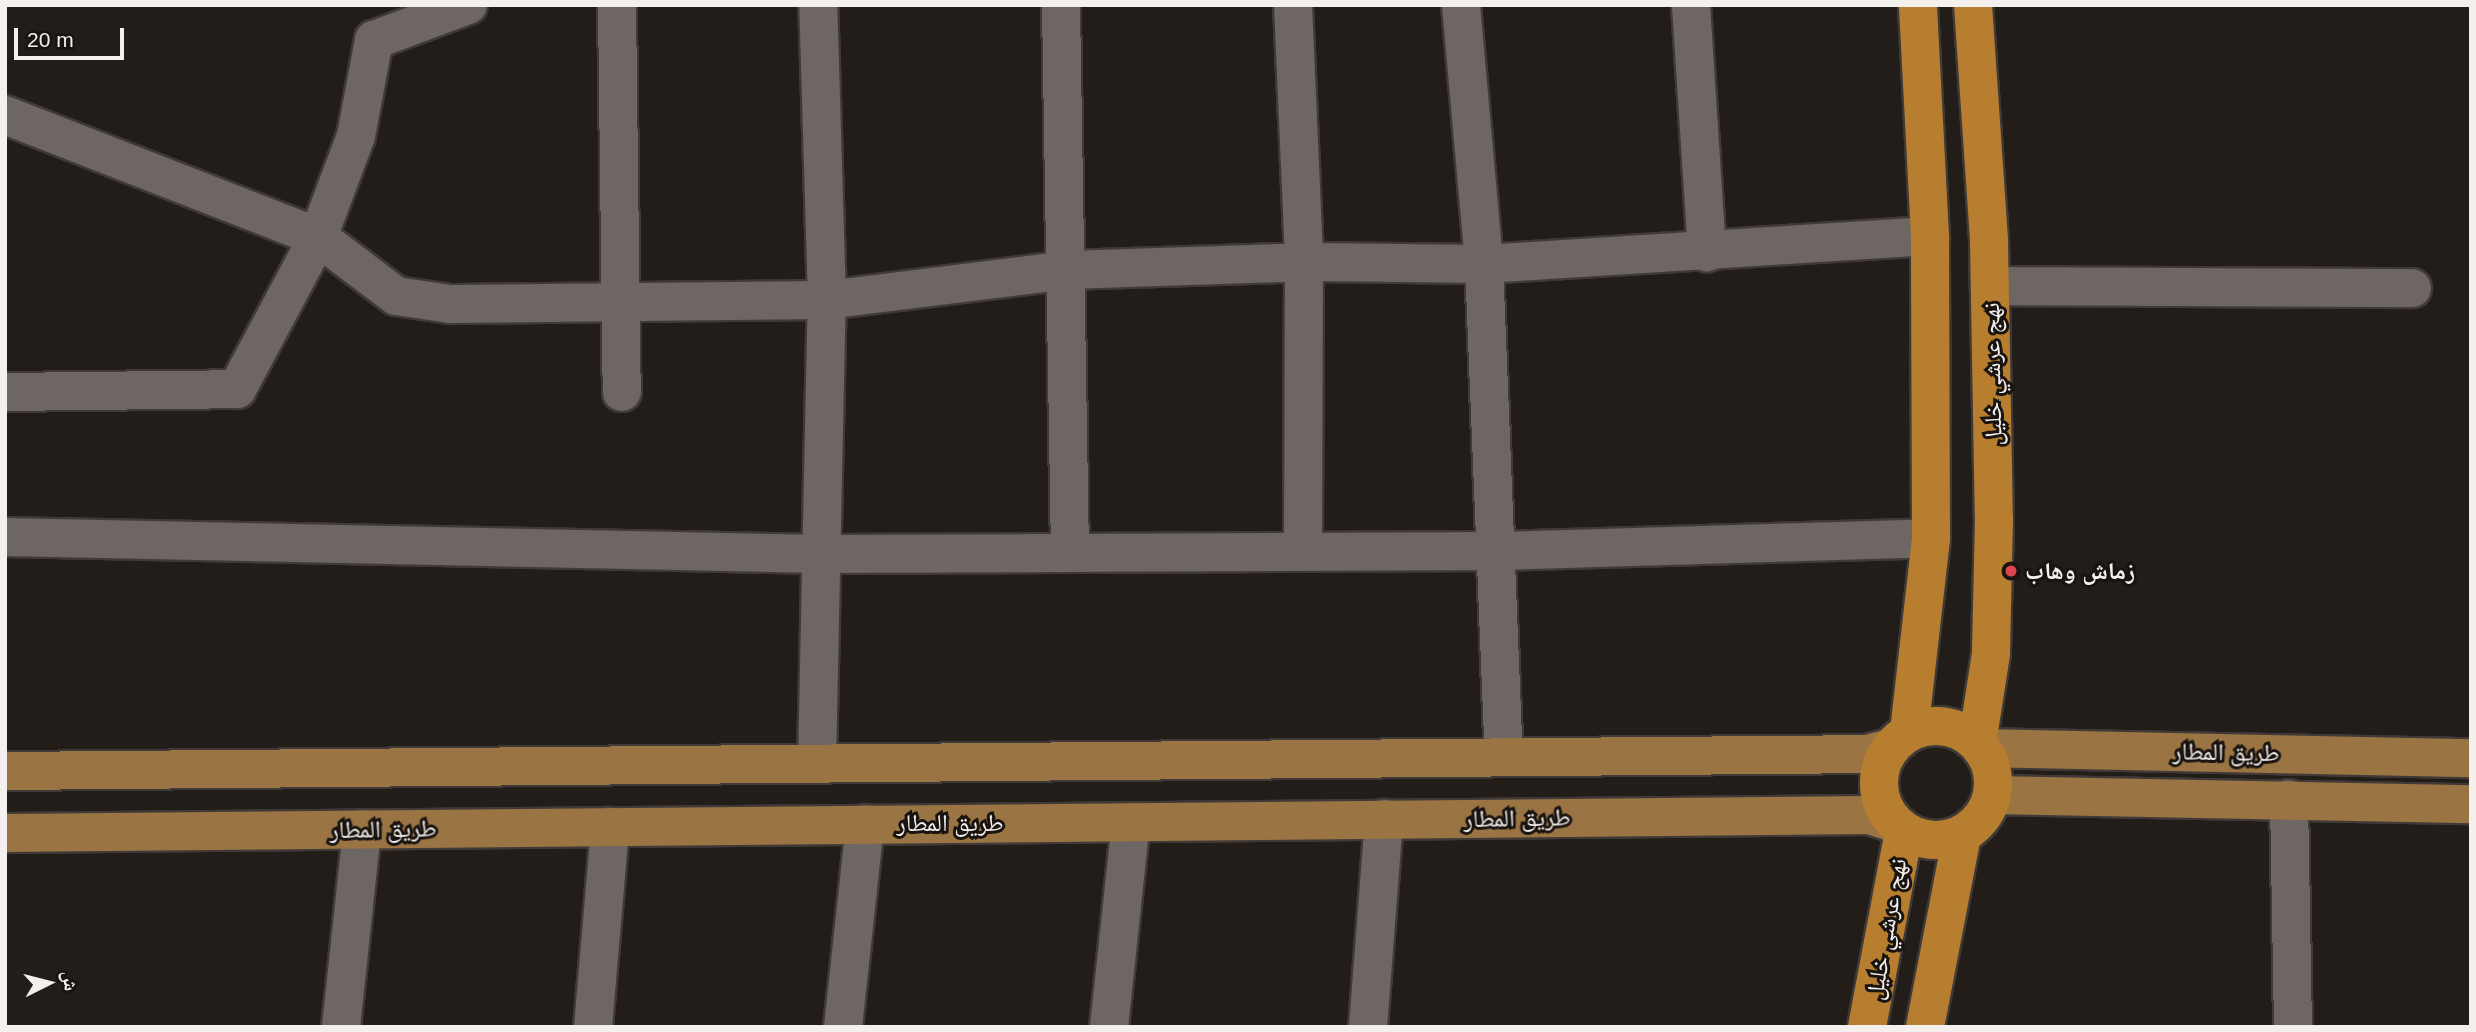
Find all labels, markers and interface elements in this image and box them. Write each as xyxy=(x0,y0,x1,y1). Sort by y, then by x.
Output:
scale bar xyxy=(18,14,128,58)
text: 20 m xyxy=(27,28,74,51)
street label: نهج عرشي خليل xyxy=(1976,302,2008,446)
place label: زماش وهاب xyxy=(2025,557,2135,585)
marker: زماش وهاب xyxy=(2003,563,2019,579)
street label: طريق المطار xyxy=(2172,737,2280,767)
street label: طريق المطار xyxy=(1463,803,1571,833)
street label: طريق المطار xyxy=(897,809,1003,837)
street label: طريق المطار xyxy=(329,814,437,844)
street label: نهج عرشي خليل xyxy=(1859,856,1913,1002)
north arrow xyxy=(14,948,84,1018)
text: ش xyxy=(59,970,82,992)

